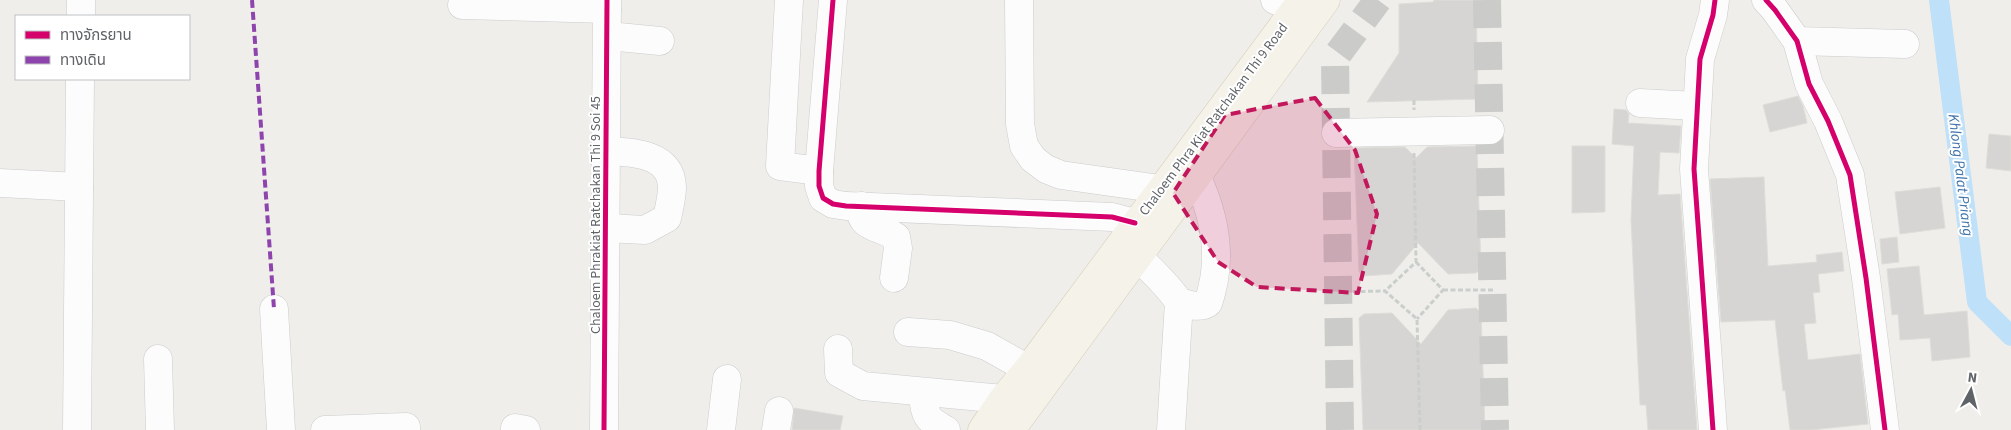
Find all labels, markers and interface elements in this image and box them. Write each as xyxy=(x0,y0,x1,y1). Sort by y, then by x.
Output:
legend xyxy=(15,15,190,80)
street label: Chaloem Phra Kiat Ratchakan Thi 9 Road xyxy=(1135,19,1293,220)
text: ทางจักรยาน xyxy=(60,25,132,46)
text: ทางเดิน xyxy=(60,50,106,71)
street label: Chaloem Phrakiat Ratchakan Thi 9 Soi 45 xyxy=(586,96,606,334)
water label: Khlong Palat Priang xyxy=(1943,113,1978,237)
north arrow xyxy=(1946,365,1996,415)
text: N xyxy=(1967,368,1978,389)

